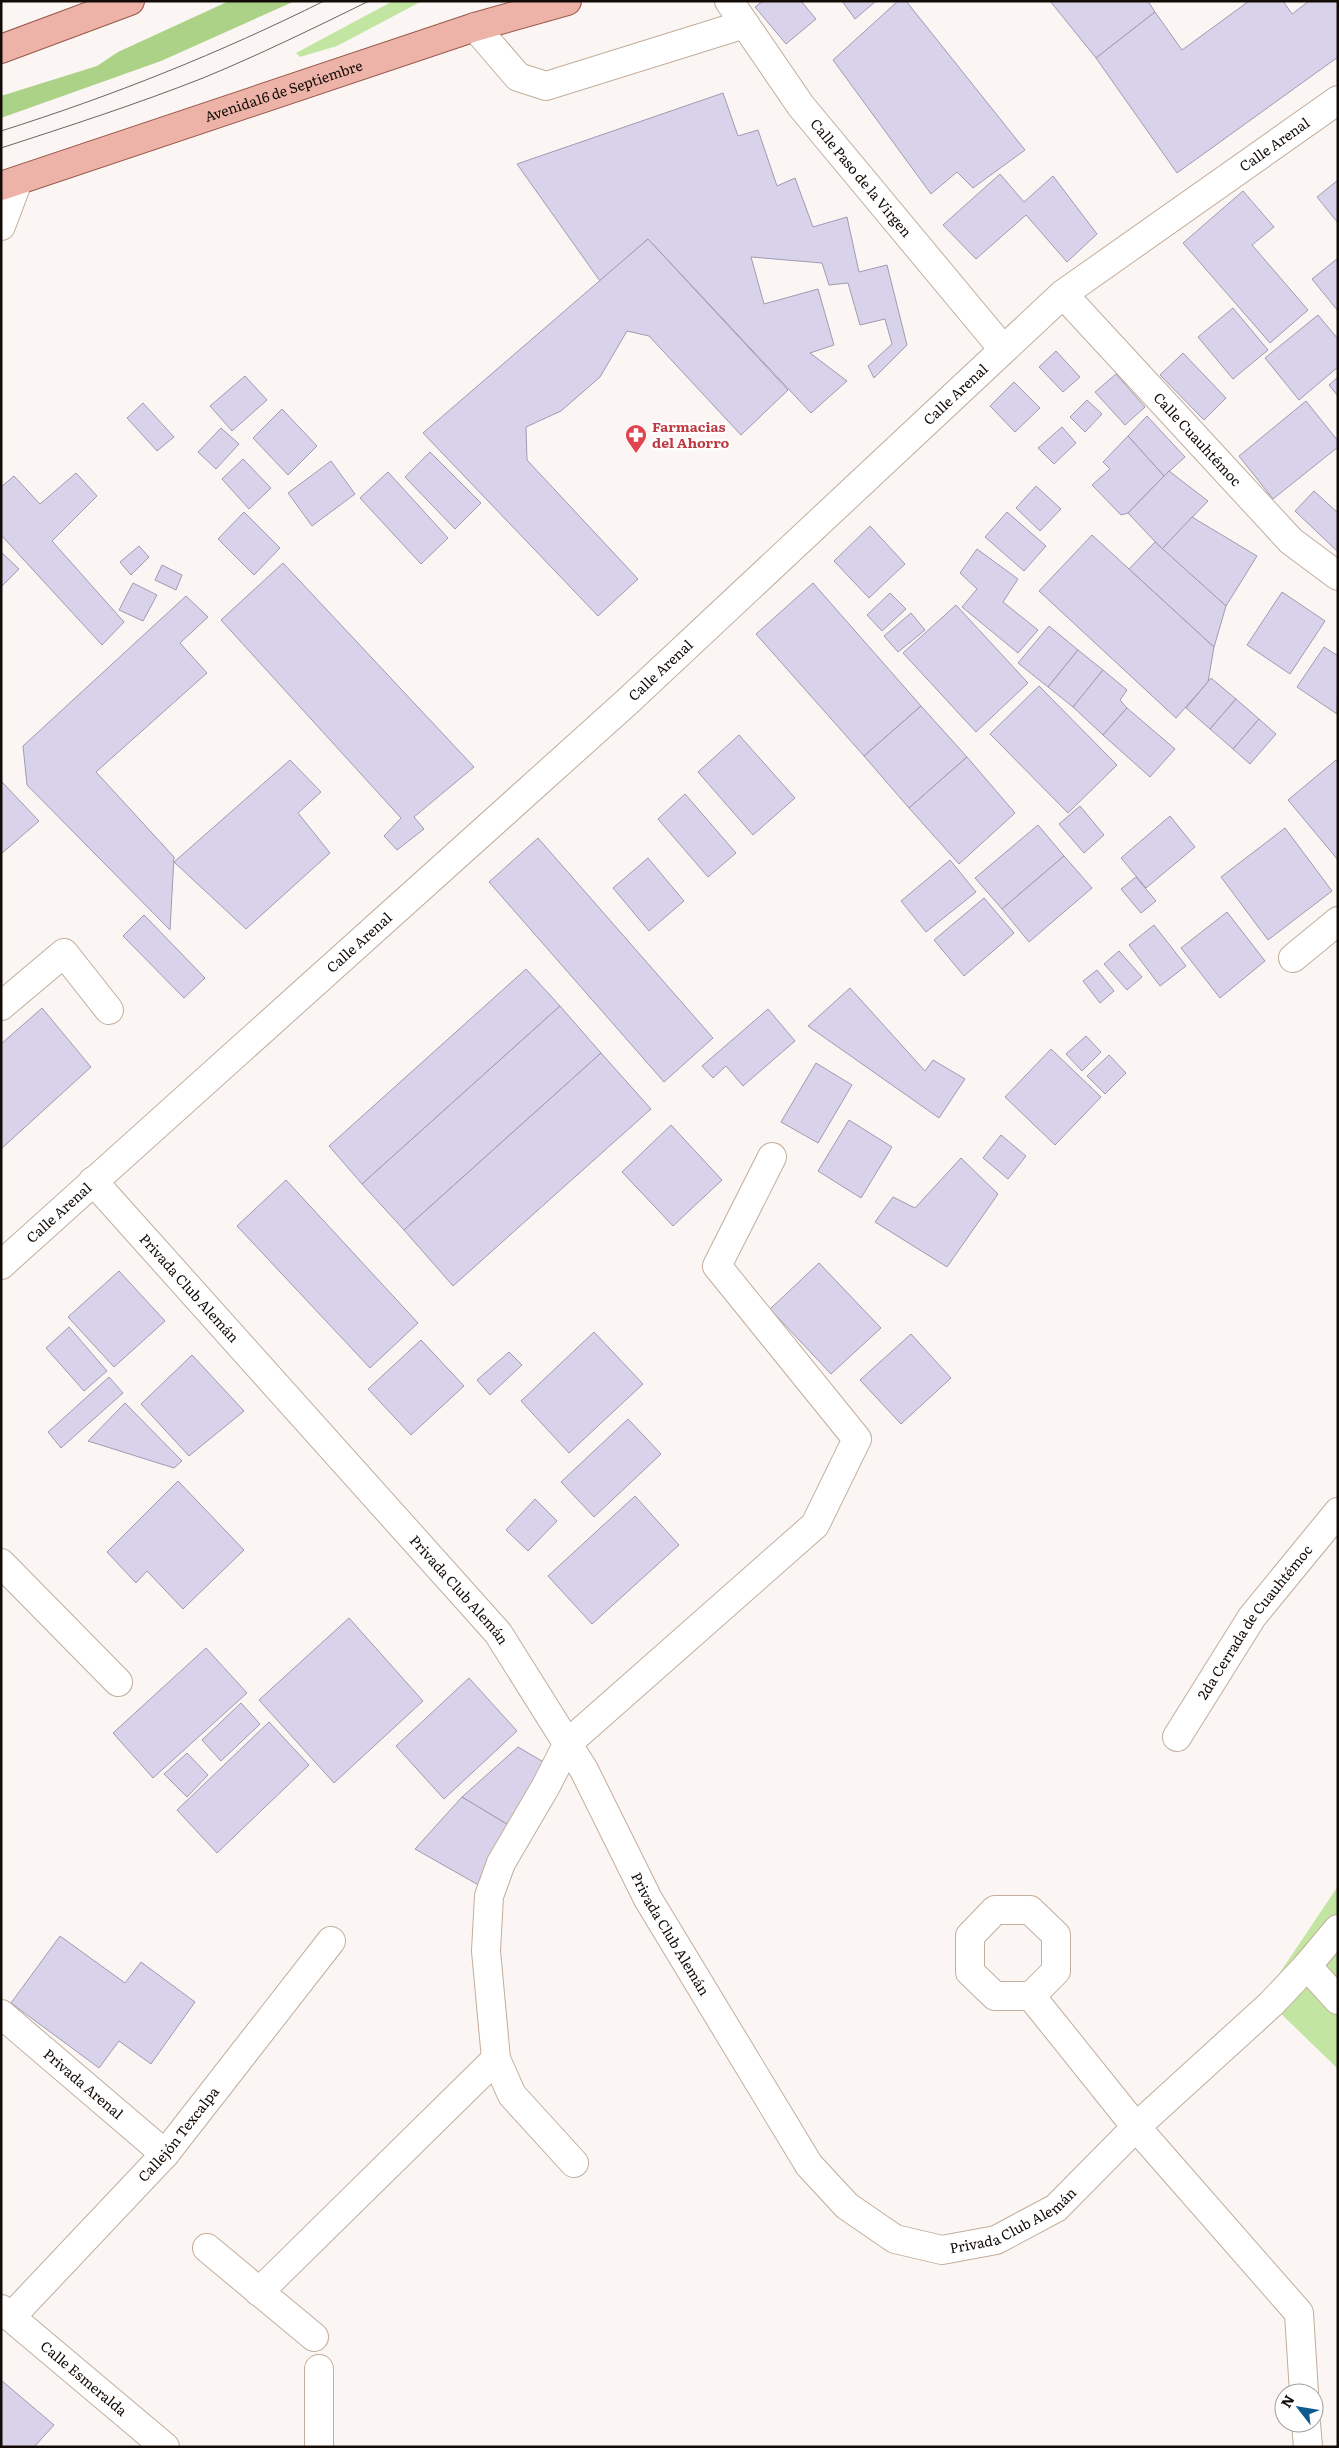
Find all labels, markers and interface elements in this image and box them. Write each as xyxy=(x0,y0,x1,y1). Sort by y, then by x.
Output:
street label: Avenida16 de Septiembre xyxy=(202,54,365,126)
street label: Calle Arenal xyxy=(1235,112,1313,176)
street label: Calle Paso de la Virgen xyxy=(806,114,917,241)
street label: Calle Arenal xyxy=(918,358,992,429)
street label: Calle Cuauhtémoc xyxy=(1150,387,1247,490)
place label: Farmacias del Ahorro xyxy=(652,416,730,452)
pharmacy icon: Farmacias del Ahorro xyxy=(624,423,648,454)
street label: Calle Arenal xyxy=(623,634,697,705)
street label: Calle Arenal xyxy=(322,907,396,977)
street label: Calle Arenal xyxy=(21,1177,96,1247)
street label: Privada Club Alemán xyxy=(136,1229,244,1346)
street label: Privada Club Alemán xyxy=(406,1530,514,1648)
street label: 2da Cerrada de Cuauhtémoc xyxy=(1192,1540,1316,1703)
street label: Privada Club Alemán xyxy=(627,1868,715,1999)
street label: Privada Arenal xyxy=(40,2044,128,2123)
street label: Callejón Texcalpa xyxy=(133,2082,223,2186)
street label: Privada Club Alemán xyxy=(948,2182,1080,2257)
street label: Calle Esmeralda xyxy=(37,2336,132,2420)
north arrow xyxy=(1274,2383,1324,2433)
text: N xyxy=(1275,2390,1299,2411)

